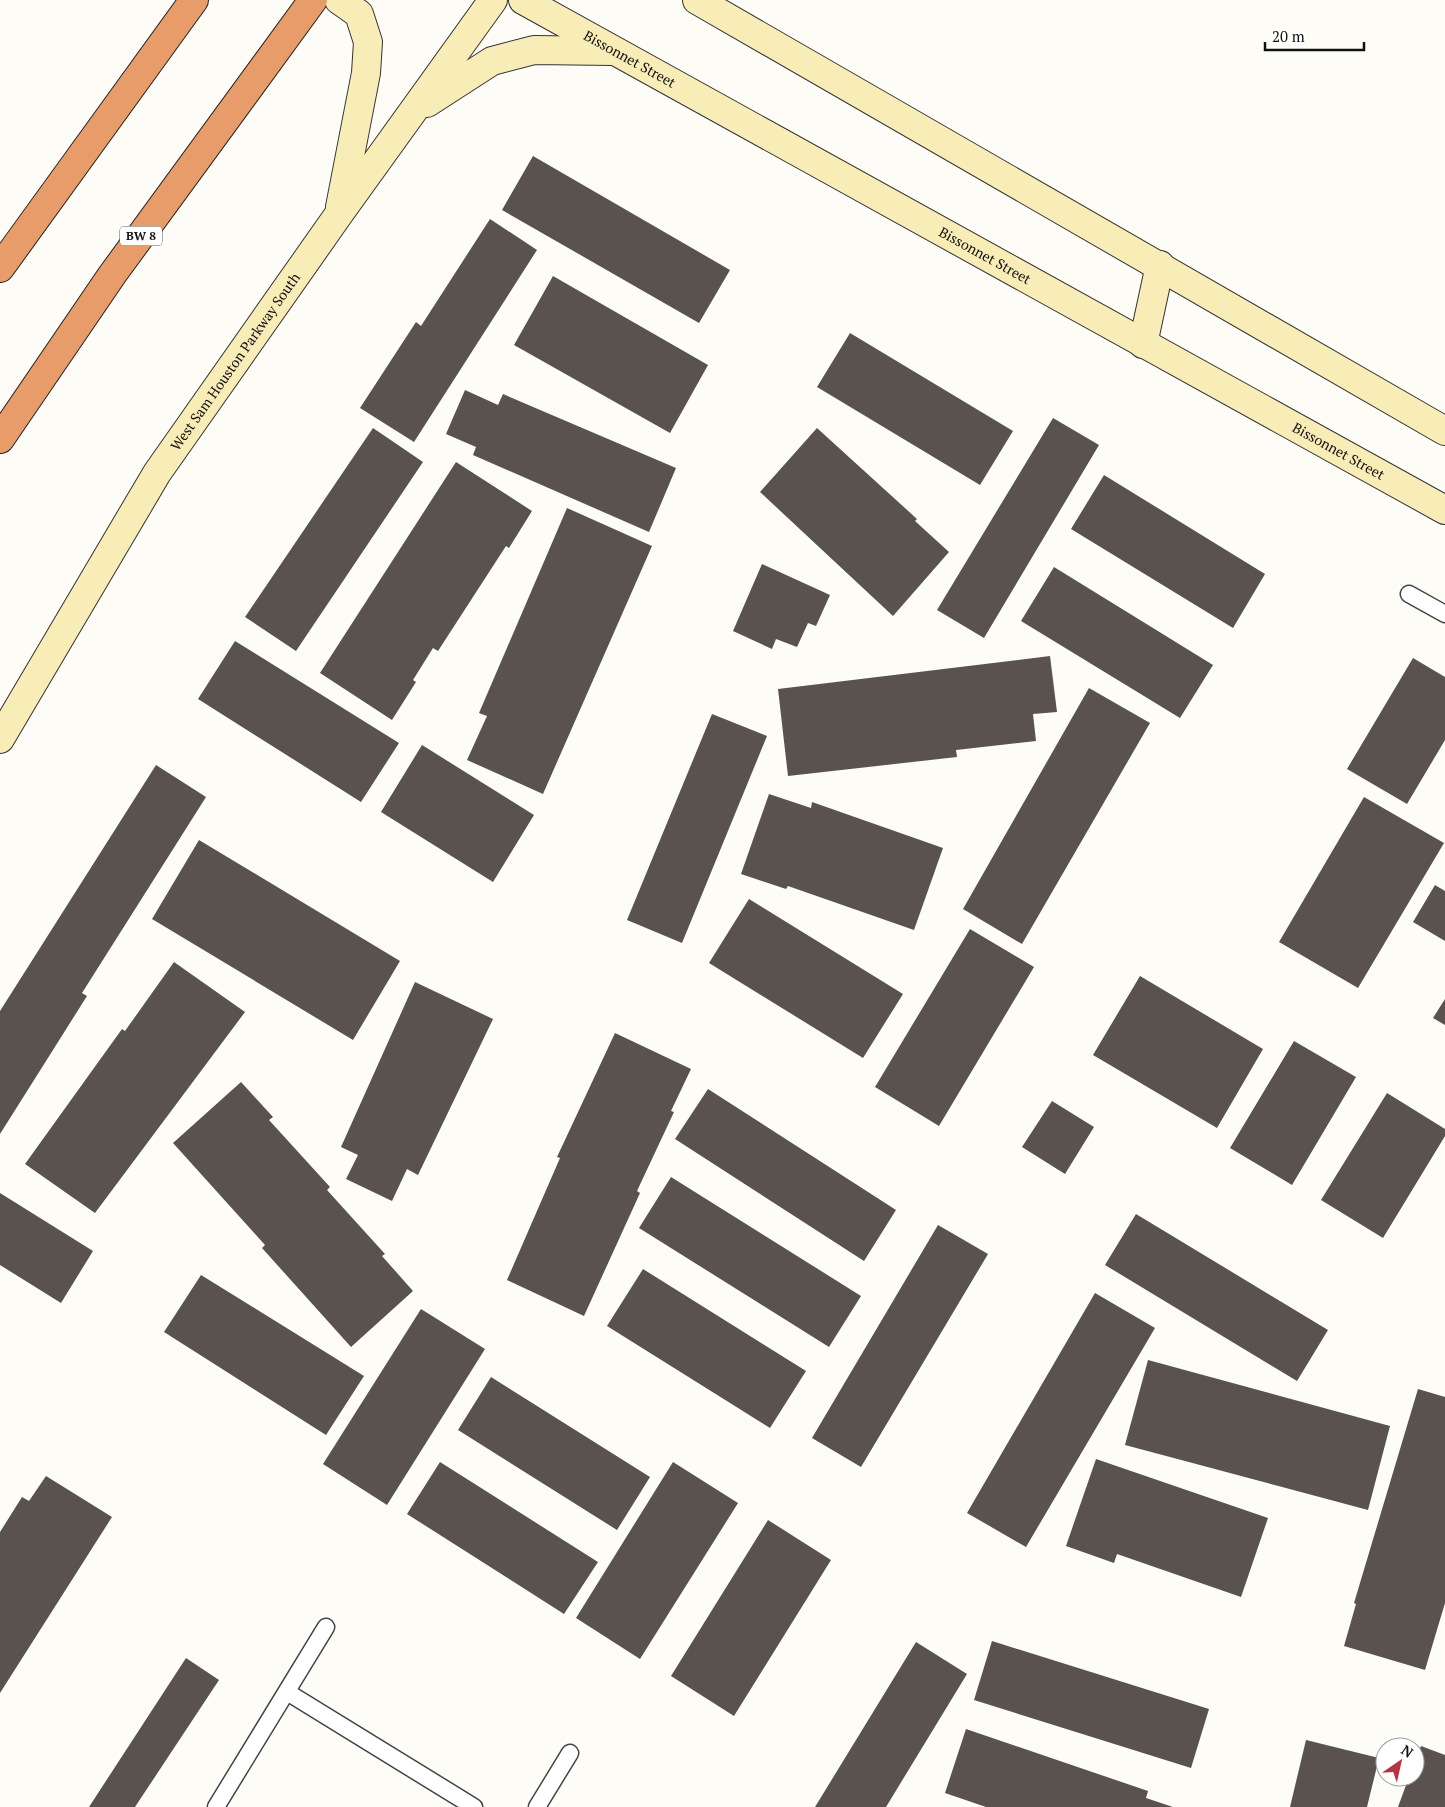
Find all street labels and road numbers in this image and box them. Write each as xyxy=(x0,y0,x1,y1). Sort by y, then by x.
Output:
street label: Bissonnet Street xyxy=(581,26,680,92)
street label: Bissonnet Street xyxy=(936,222,1035,289)
road number: BW 8 xyxy=(120,227,162,246)
street label: West Sam Houston Parkway South xyxy=(166,269,304,454)
street label: Bissonnet Street xyxy=(1289,418,1389,484)

